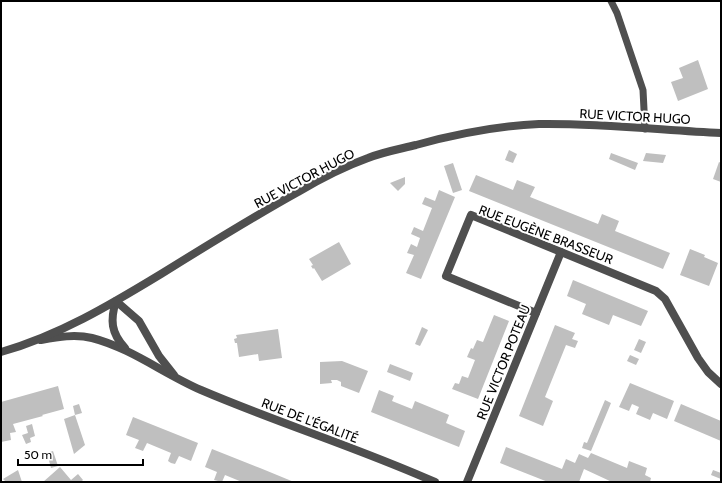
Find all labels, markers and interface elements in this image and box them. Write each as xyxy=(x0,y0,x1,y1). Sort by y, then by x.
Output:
street label: RUE VICTOR HUGO xyxy=(579,105,691,127)
street label: RUE VICTOR HUGO xyxy=(251,145,357,211)
street label: RUE EUGÈNE BRASSEUR xyxy=(477,200,616,267)
street label: RUE VICTOR POTEAU xyxy=(473,302,533,422)
street label: RUE DE L'ÉGALITÉ xyxy=(259,393,361,446)
scale bar xyxy=(18,441,143,467)
text: 50 m xyxy=(24,447,52,462)

